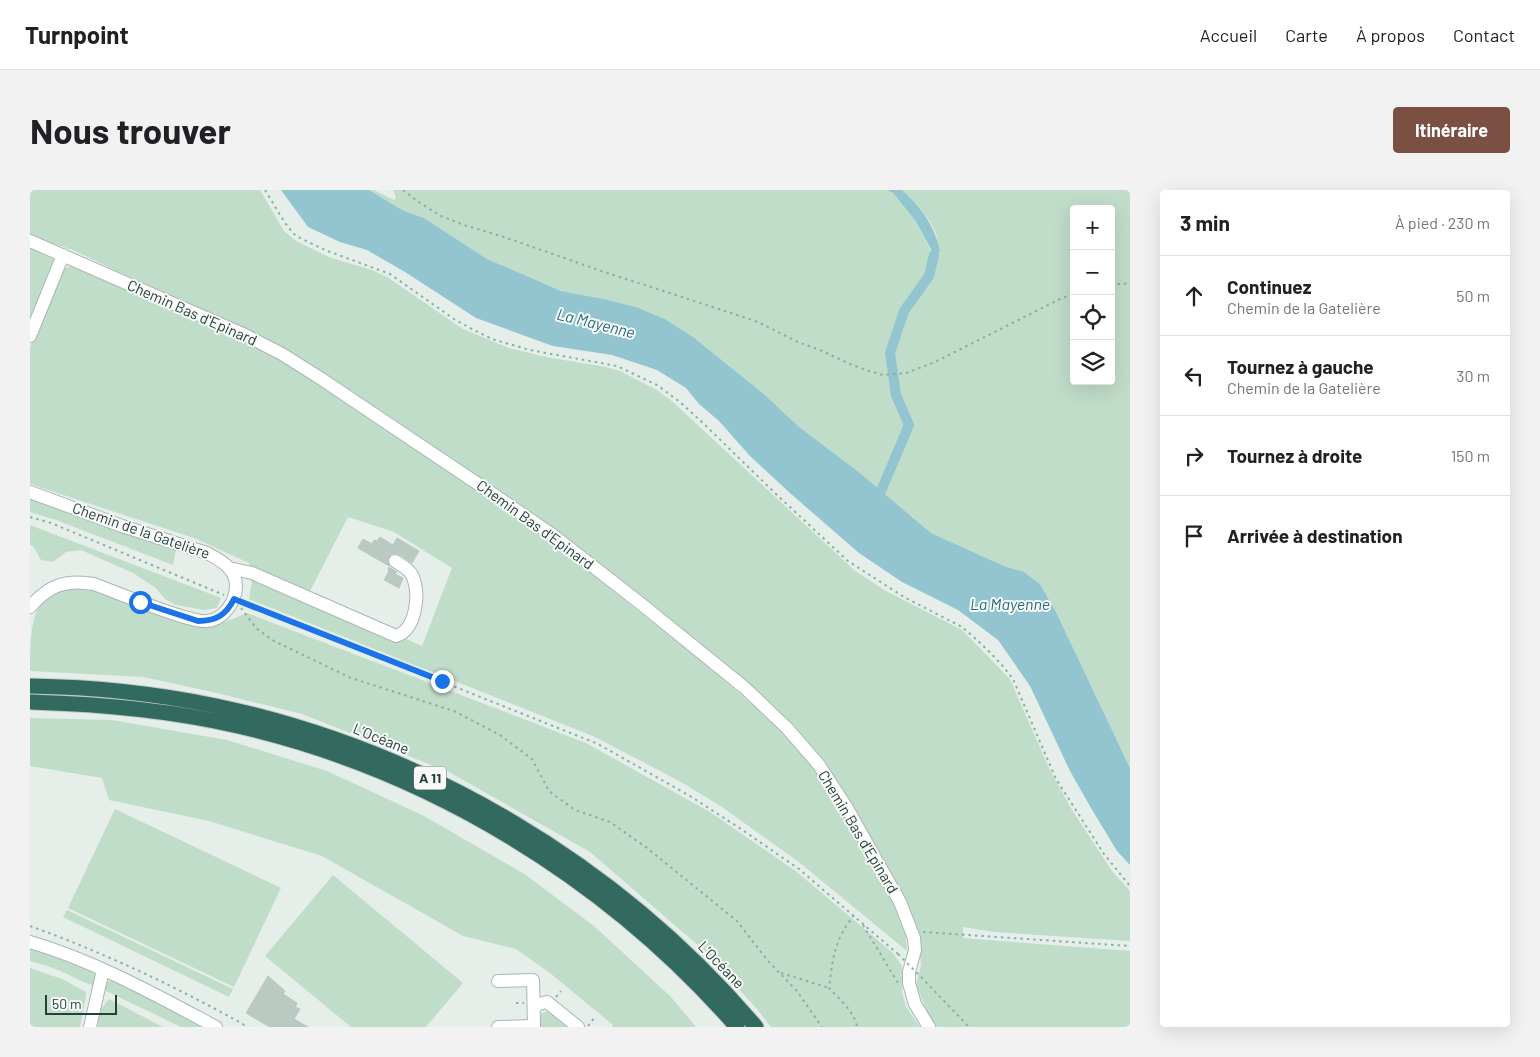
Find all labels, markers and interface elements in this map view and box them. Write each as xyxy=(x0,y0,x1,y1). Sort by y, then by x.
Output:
text: Turnpoint xyxy=(25,20,129,49)
text: Accueil xyxy=(1200,24,1257,46)
text: Carte xyxy=(1285,24,1328,46)
text: À propos xyxy=(1356,24,1425,46)
text: Contact xyxy=(1453,24,1515,46)
button: Itinéraire xyxy=(1393,107,1510,153)
text: Nous trouver xyxy=(30,109,231,151)
map controls xyxy=(1070,205,1115,385)
button: + xyxy=(1070,205,1115,250)
text: 3 min xyxy=(1180,210,1230,235)
text: À pied · 230 m xyxy=(1395,213,1490,232)
button: − xyxy=(1070,250,1115,295)
street label: Chemin Bas d'Epinard xyxy=(125,275,260,349)
text: Continuez xyxy=(1227,275,1311,298)
icon: ahead xyxy=(1180,282,1208,310)
text: 50 m xyxy=(1456,286,1490,305)
button: locate xyxy=(1070,295,1115,340)
text: Chemin de la Gatelière xyxy=(1227,298,1381,317)
water label: La Mayenne xyxy=(555,304,637,341)
button: layers xyxy=(1070,340,1115,385)
text: Tournez à gauche xyxy=(1227,355,1374,378)
icon: left xyxy=(1180,362,1208,390)
text: 30 m xyxy=(1456,366,1490,385)
text: Chemin de la Gatelière xyxy=(1227,378,1381,397)
icon: right xyxy=(1180,442,1208,470)
text: Tournez à droite xyxy=(1227,444,1363,467)
text: 150 m xyxy=(1451,446,1490,465)
street label: Chemin Bas d'Epinard xyxy=(474,476,598,573)
street label: Chemin de la Gatelière xyxy=(70,498,212,562)
icon: arrive xyxy=(1180,522,1208,550)
text: Arrivée à destination xyxy=(1227,524,1403,547)
route start xyxy=(129,591,152,614)
water label: La Mayenne xyxy=(970,594,1050,613)
route end xyxy=(431,670,454,693)
street label: L’Océane xyxy=(351,719,412,757)
road number: A 11 xyxy=(414,766,446,790)
street label: Chemin Bas d'Epinard xyxy=(815,767,903,896)
street label: L’Océane xyxy=(695,937,749,992)
scale bar xyxy=(45,992,118,1015)
text: 50 m xyxy=(52,995,81,1012)

